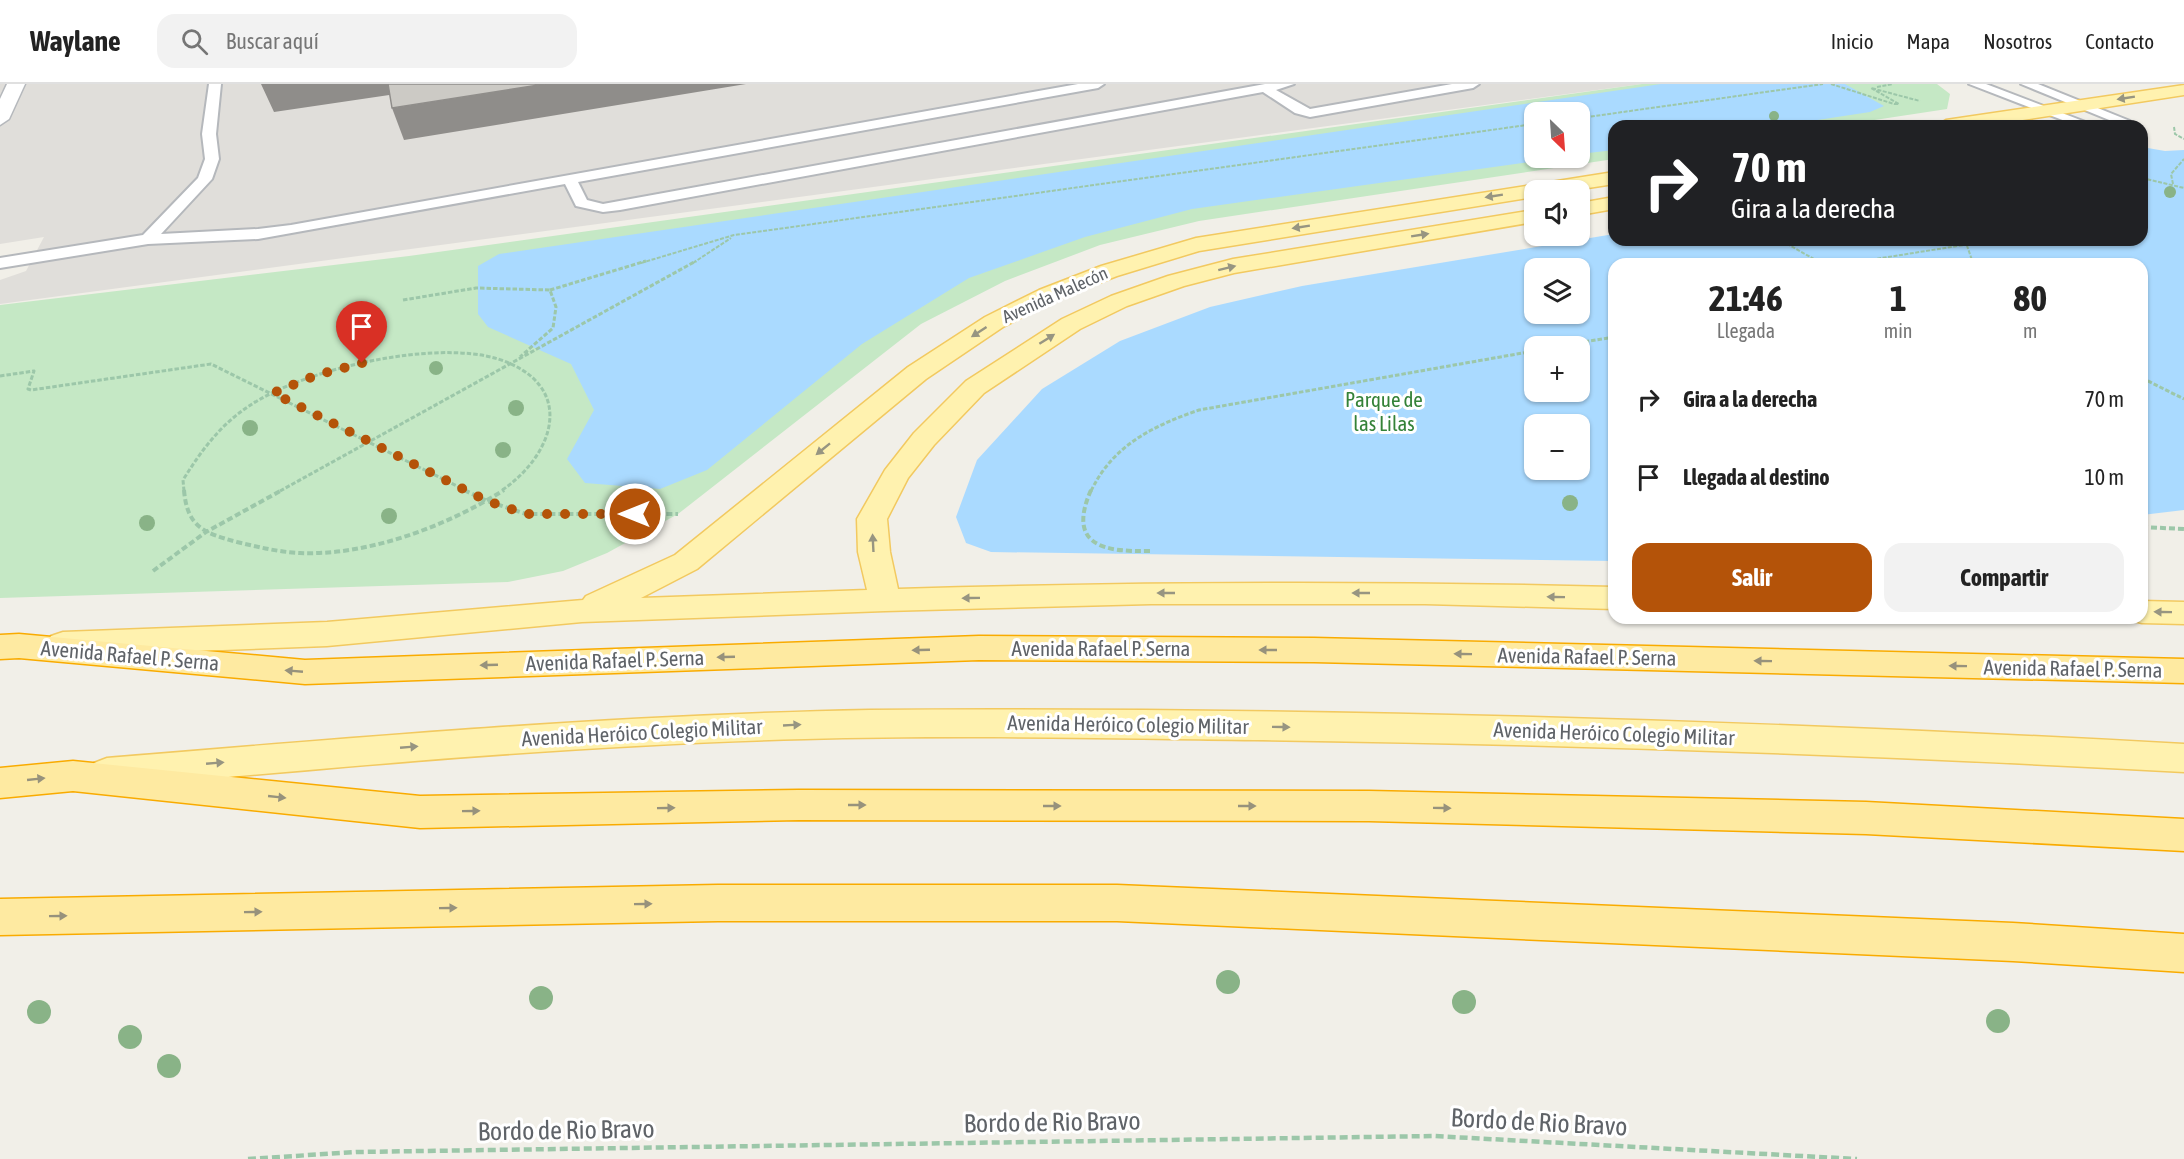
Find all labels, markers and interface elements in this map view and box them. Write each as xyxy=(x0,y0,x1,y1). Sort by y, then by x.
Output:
search box xyxy=(157,14,577,68)
text: Waylane xyxy=(30,25,121,57)
icon: search xyxy=(178,25,211,58)
text: Buscar aquí xyxy=(226,28,319,54)
text: Inicio xyxy=(1831,29,1874,53)
text: Mapa xyxy=(1907,29,1950,53)
text: Nosotros xyxy=(1983,29,2052,53)
text: Contacto xyxy=(2085,29,2154,53)
one-way arrow xyxy=(2117,94,2136,103)
north arrow xyxy=(1524,102,1590,168)
map controls xyxy=(1524,102,1590,480)
text: 70 m xyxy=(1731,143,1806,191)
icon: right xyxy=(1632,144,1710,222)
button: sound xyxy=(1524,180,1590,246)
one-way arrow xyxy=(1484,192,1503,201)
text: Gira a la derecha xyxy=(1731,193,1896,224)
one-way arrow xyxy=(1292,222,1311,231)
one-way arrow xyxy=(1410,230,1429,239)
button: layers xyxy=(1524,258,1590,324)
street label: Avenida Malecón xyxy=(999,262,1111,327)
one-way arrow xyxy=(1218,262,1237,272)
text: 21:46 xyxy=(1709,277,1783,319)
text: 1 xyxy=(1890,277,1907,319)
text: 80 xyxy=(2013,277,2047,319)
pin xyxy=(336,301,387,363)
icon: arrive xyxy=(345,310,378,343)
text: Llegada xyxy=(1717,319,1775,342)
text: min xyxy=(1884,319,1912,342)
text: m xyxy=(2023,319,2037,342)
one-way arrow xyxy=(971,326,987,338)
one-way arrow xyxy=(1039,334,1055,345)
button: + xyxy=(1524,336,1590,402)
icon: right xyxy=(1632,383,1665,416)
text: Gira a la derecha xyxy=(1683,386,1817,412)
text: 70 m xyxy=(2084,386,2124,412)
park label: Parque de las Lilas xyxy=(1345,387,1423,435)
button: − xyxy=(1524,414,1590,480)
one-way arrow xyxy=(815,443,831,456)
icon: arrive xyxy=(1632,461,1665,494)
text: Llegada al destino xyxy=(1683,464,1830,490)
text: 10 m xyxy=(2084,464,2124,490)
position arrow xyxy=(603,482,667,546)
one-way arrow xyxy=(869,533,878,552)
button: Salir xyxy=(1632,543,1872,612)
button: Compartir xyxy=(1884,543,2124,612)
one-way arrow xyxy=(1156,588,1175,598)
one-way arrow xyxy=(1351,588,1370,598)
one-way arrow xyxy=(1546,592,1565,601)
one-way arrow xyxy=(961,593,980,603)
one-way arrow xyxy=(2153,608,2172,617)
street label: Avenida Rafael P. Serna xyxy=(40,635,220,675)
street label: Avenida Rafael P. Serna xyxy=(1012,636,1190,660)
street label: Avenida Rafael P. Serna xyxy=(1497,642,1677,670)
street label: Avenida Rafael P. Serna xyxy=(525,645,705,675)
one-way arrow xyxy=(1258,645,1277,655)
one-way arrow xyxy=(911,646,930,655)
one-way arrow xyxy=(1453,649,1472,659)
one-way arrow xyxy=(717,652,736,662)
street label: Avenida Rafael P. Serna xyxy=(1983,654,2163,682)
one-way arrow xyxy=(1753,656,1772,666)
one-way arrow xyxy=(480,661,499,670)
one-way arrow xyxy=(1948,661,1967,671)
one-way arrow xyxy=(285,666,304,676)
street label: Avenida Heróico Colegio Militar xyxy=(1007,710,1250,738)
street label: Avenida Heróico Colegio Militar xyxy=(521,714,764,750)
street label: Avenida Heróico Colegio Militar xyxy=(1493,717,1736,749)
one-way arrow xyxy=(783,721,802,730)
one-way arrow xyxy=(1272,722,1291,732)
one-way arrow xyxy=(399,742,418,752)
one-way arrow xyxy=(205,759,224,768)
one-way arrow xyxy=(27,774,46,784)
one-way arrow xyxy=(268,792,287,802)
one-way arrow xyxy=(848,800,867,810)
one-way arrow xyxy=(1043,801,1062,811)
one-way arrow xyxy=(1238,801,1257,811)
one-way arrow xyxy=(657,803,676,812)
one-way arrow xyxy=(1433,803,1452,813)
one-way arrow xyxy=(462,806,481,816)
one-way arrow xyxy=(634,899,653,909)
one-way arrow xyxy=(439,903,458,913)
one-way arrow xyxy=(244,907,263,917)
one-way arrow xyxy=(49,911,68,920)
street label: Bordo de Rio Bravo xyxy=(1450,1102,1628,1142)
street label: Bordo de Rio Bravo xyxy=(963,1105,1141,1139)
street label: Bordo de Rio Bravo xyxy=(477,1113,655,1147)

